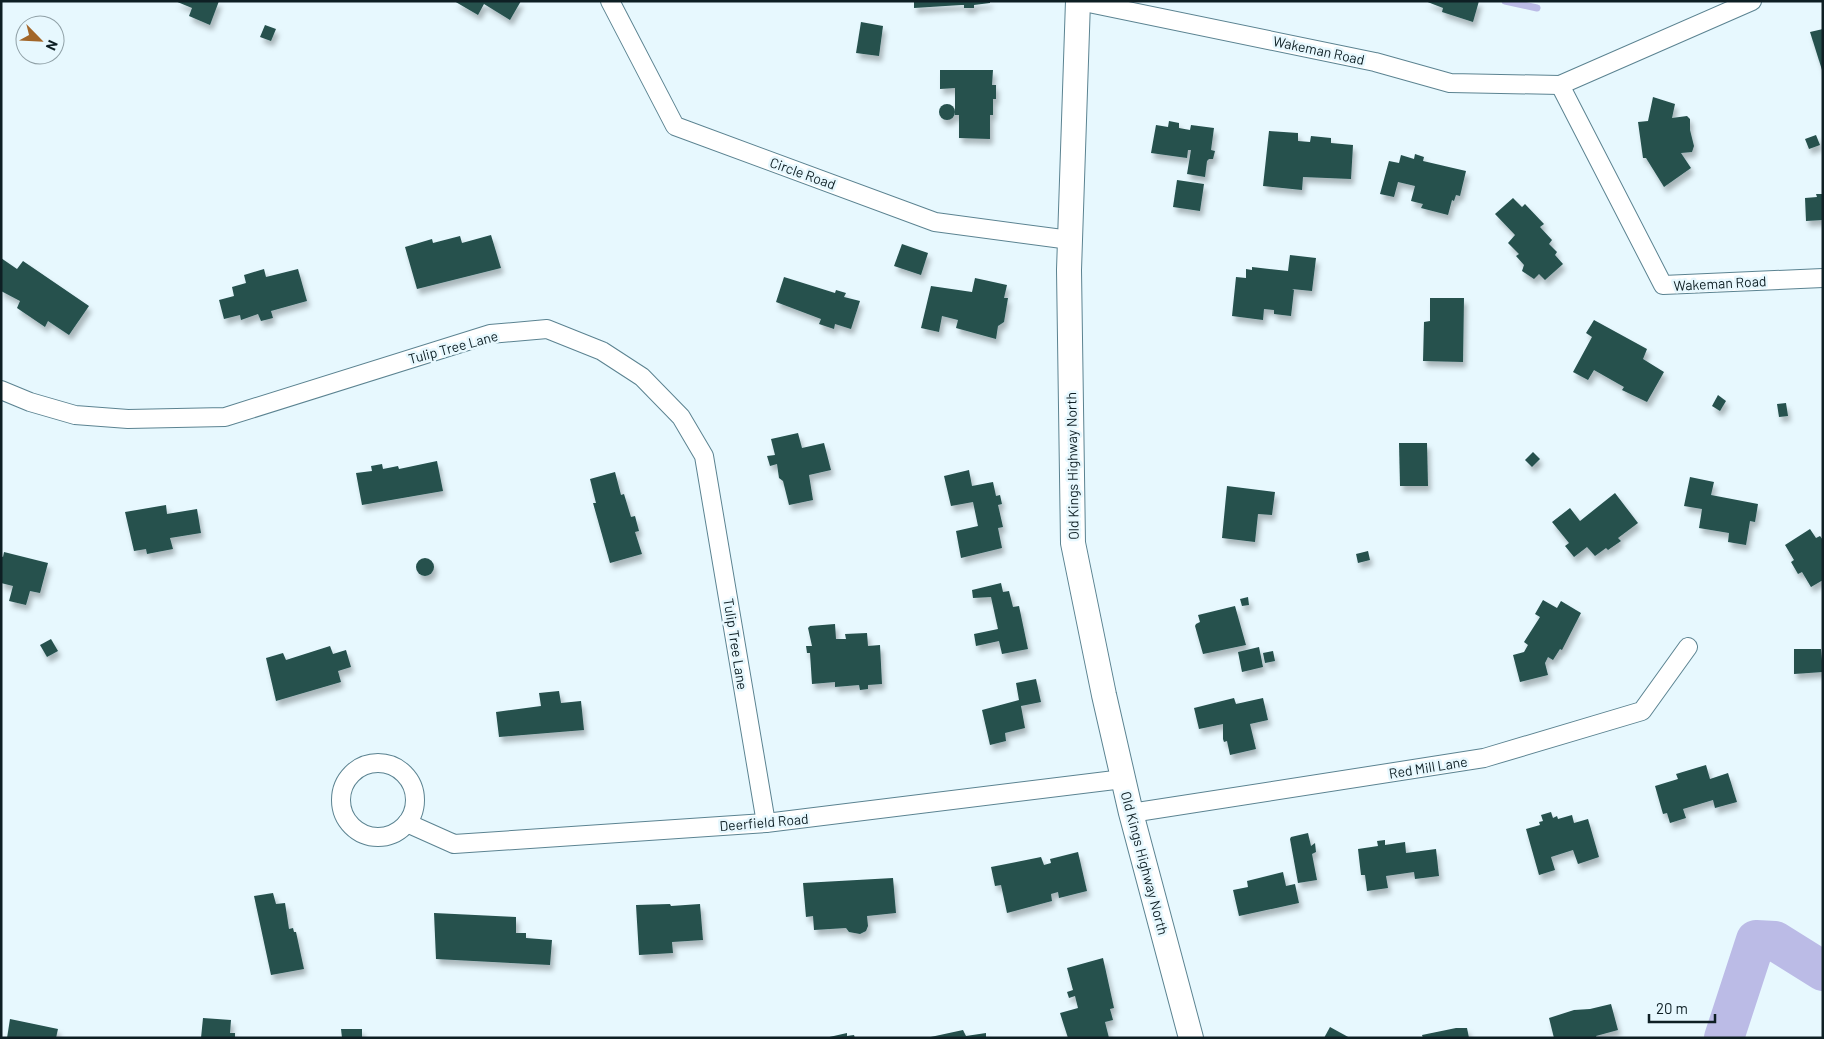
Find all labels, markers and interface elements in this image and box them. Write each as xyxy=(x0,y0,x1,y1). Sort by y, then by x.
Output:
north arrow xyxy=(15,15,65,65)
street label: Wakeman Road xyxy=(1272,32,1366,68)
text: N xyxy=(43,38,62,53)
street label: Circle Road xyxy=(768,153,838,193)
street label: Wakeman Road xyxy=(1673,272,1767,294)
street label: Tulip Tree Lane xyxy=(406,327,500,367)
street label: Old Kings Highway North xyxy=(1062,392,1082,540)
street label: Tulip Tree Lane xyxy=(720,597,752,691)
street label: Red Mill Lane xyxy=(1388,752,1468,782)
street label: Old Kings Highway North xyxy=(1118,789,1172,937)
street label: Deerfield Road xyxy=(719,810,809,834)
scale bar xyxy=(1649,992,1715,1024)
text: 20 m xyxy=(1656,999,1688,1017)

